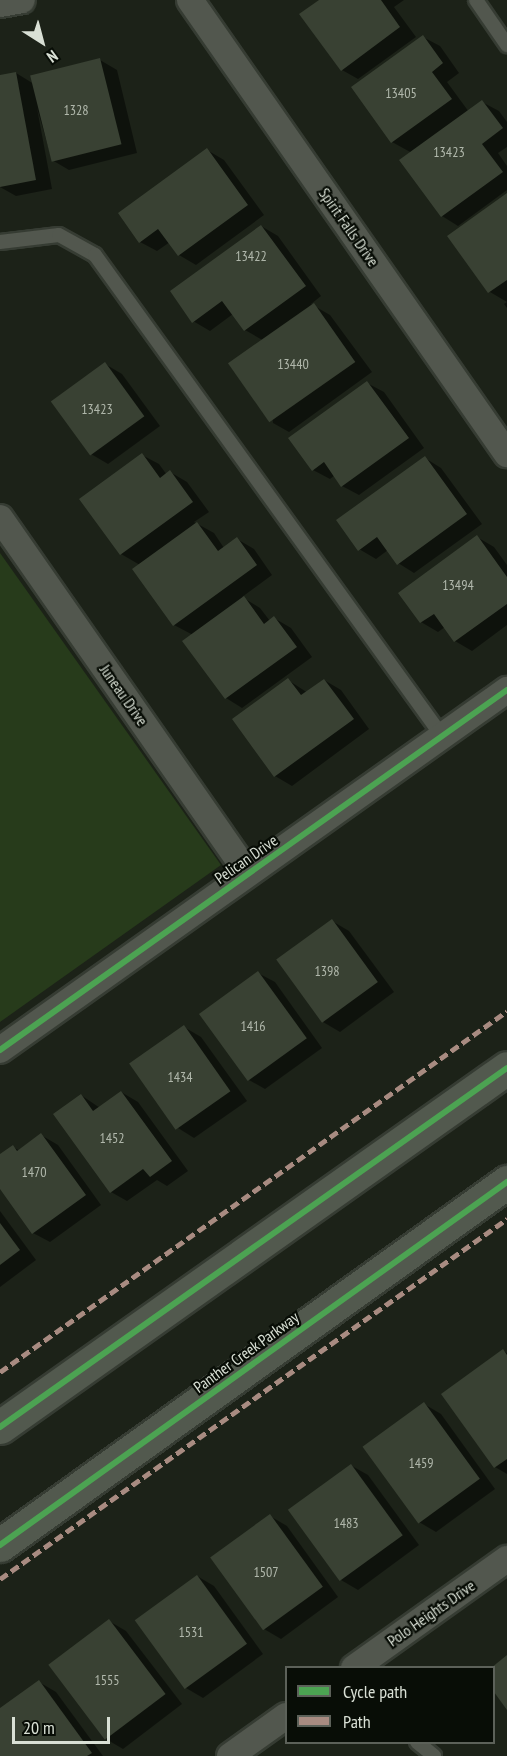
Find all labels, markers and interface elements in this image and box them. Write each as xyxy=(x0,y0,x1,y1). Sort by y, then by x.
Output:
north arrow xyxy=(12,12,72,72)
text: N xyxy=(43,46,62,67)
house number: 13405 xyxy=(385,85,417,101)
house number: 1328 xyxy=(63,102,89,118)
house number: 13423 xyxy=(433,144,465,160)
street label: Spirit Falls Drive xyxy=(315,184,383,270)
house number: 13422 xyxy=(235,248,267,264)
house number: 13440 xyxy=(277,356,309,372)
house number: 13423 xyxy=(81,401,113,417)
house number: 13494 xyxy=(442,577,474,593)
street label: Juneau Drive xyxy=(96,661,152,729)
street label: Pelican Drive xyxy=(211,830,281,888)
house number: 1398 xyxy=(314,963,340,979)
house number: 1416 xyxy=(240,1018,266,1034)
house number: 1434 xyxy=(167,1069,193,1085)
house number: 1452 xyxy=(99,1130,125,1146)
house number: 1470 xyxy=(21,1164,47,1180)
street label: Panther Creek Parkway xyxy=(189,1307,303,1397)
house number: 1459 xyxy=(408,1455,434,1471)
house number: 1483 xyxy=(333,1515,359,1531)
house number: 1507 xyxy=(253,1564,279,1580)
street label: Polo Heights Drive xyxy=(383,1576,479,1650)
house number: 1531 xyxy=(178,1624,204,1640)
legend xyxy=(285,1666,495,1744)
house number: 1555 xyxy=(94,1672,120,1688)
text: Cycle path xyxy=(343,1680,407,1703)
scale bar xyxy=(15,1705,112,1743)
text: Path xyxy=(343,1710,371,1733)
text: 20 m xyxy=(23,1716,55,1739)

